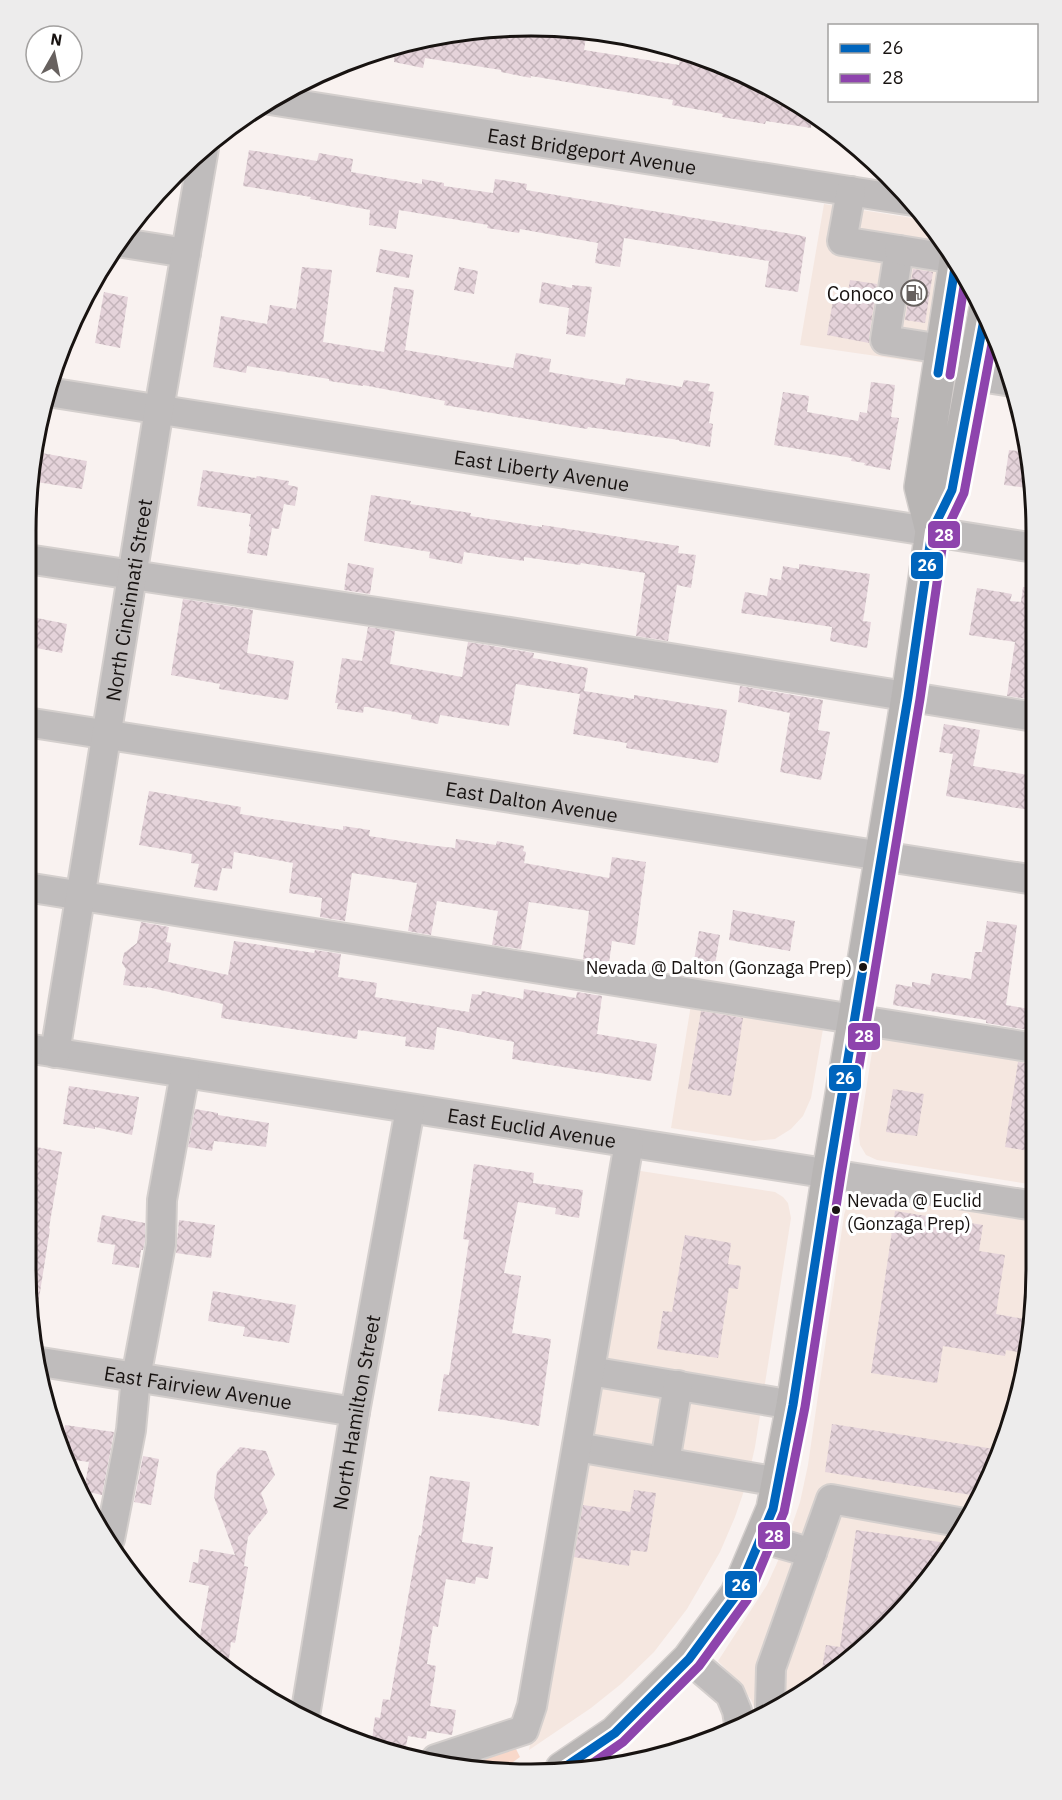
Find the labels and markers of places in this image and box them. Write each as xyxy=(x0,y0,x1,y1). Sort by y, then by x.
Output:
fuel station icon: Conoco xyxy=(899,278,929,308)
place label: Conoco xyxy=(827,280,894,307)
place label: Nevada @ Dalton (Gonzaga Prep) xyxy=(586,956,852,979)
marker: Nevada @ Dalton (Gonzaga Prep) xyxy=(857,961,869,973)
place label: Nevada @ Euclid (Gonzaga Prep) xyxy=(847,1189,982,1235)
marker: Nevada @ Euclid (Gonzaga Prep) xyxy=(830,1204,842,1216)

